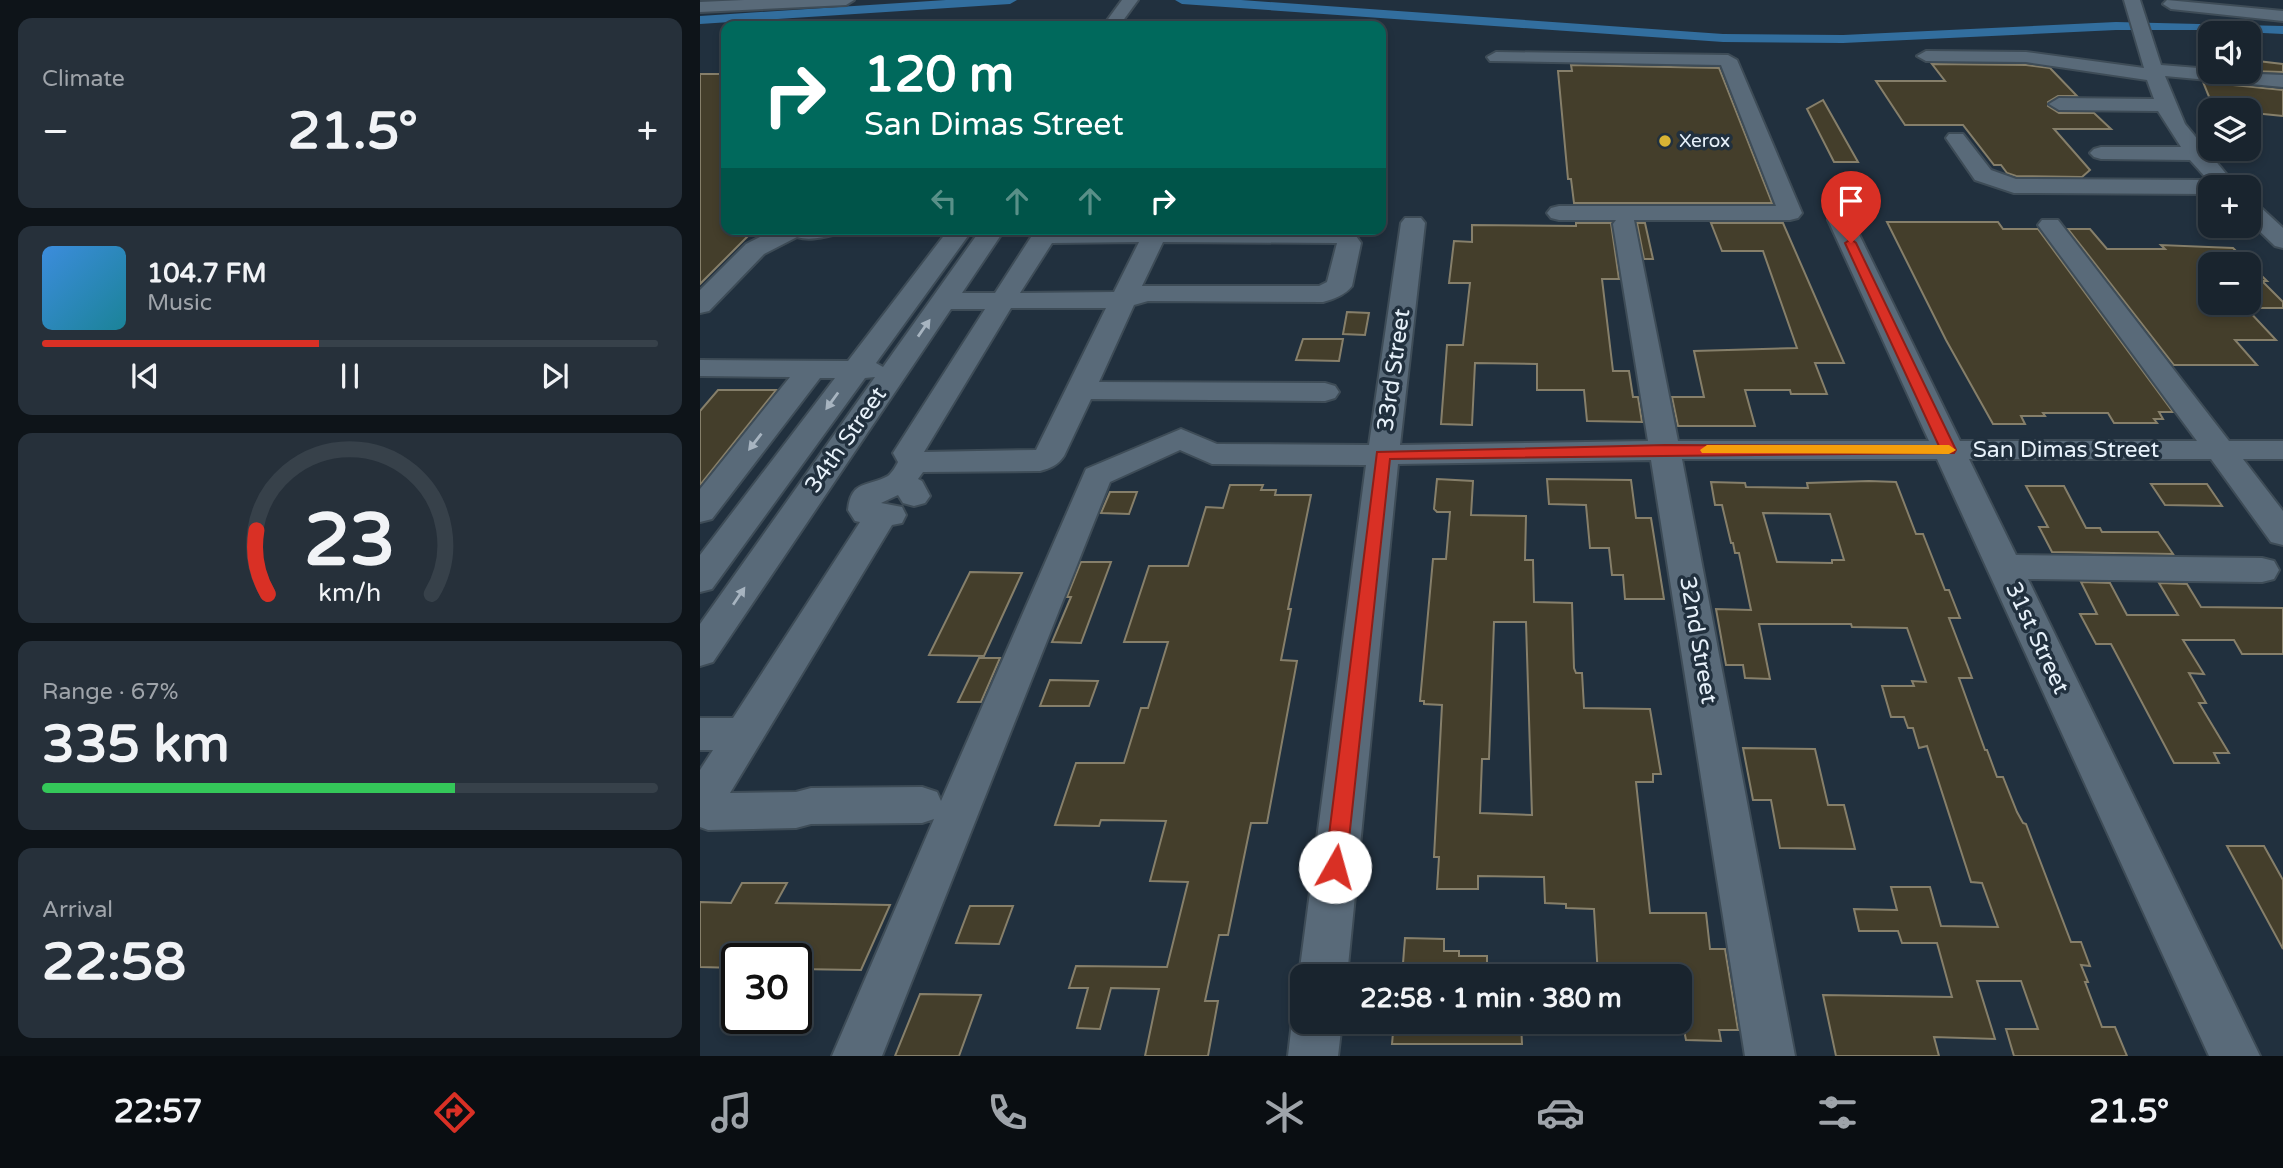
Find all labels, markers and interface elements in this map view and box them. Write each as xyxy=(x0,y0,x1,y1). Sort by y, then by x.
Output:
map controls xyxy=(2198,21,2261,315)
button: sound xyxy=(2198,21,2261,84)
text: 120 m xyxy=(864,46,1014,105)
icon: right xyxy=(749,49,840,140)
text: Climate xyxy=(42,65,125,93)
button: layers xyxy=(2198,98,2261,161)
text: 21.5° xyxy=(288,100,418,163)
text: San Dimas Street xyxy=(864,106,1124,144)
text: − xyxy=(42,109,69,155)
text: + xyxy=(637,109,658,155)
place label: Xerox xyxy=(1679,130,1730,152)
marker: Xerox xyxy=(1657,133,1673,149)
pin xyxy=(1821,171,1881,243)
button: + xyxy=(2198,175,2261,238)
icon: left xyxy=(925,182,963,220)
icon: ahead xyxy=(998,182,1036,220)
icon: ahead xyxy=(1071,182,1109,220)
icon: right xyxy=(1144,182,1182,220)
icon: arrive xyxy=(1832,182,1870,220)
button: − xyxy=(2198,252,2261,315)
text: 104.7 FM xyxy=(147,258,267,289)
text: Music xyxy=(147,289,212,317)
street label: 33rd Street xyxy=(1372,307,1416,433)
one-way arrow xyxy=(917,319,931,337)
icon: previous xyxy=(126,357,164,395)
icon: pause xyxy=(331,357,369,395)
icon: next xyxy=(536,357,574,395)
street label: 34th Street xyxy=(799,381,893,499)
one-way arrow xyxy=(825,392,839,410)
one-way arrow xyxy=(747,432,762,450)
street label: San Dimas Street xyxy=(1973,436,2160,464)
text: 23 xyxy=(304,497,396,585)
street label: 32nd Street xyxy=(1673,574,1723,706)
text: km/h xyxy=(319,578,381,608)
street label: 31st Street xyxy=(1999,578,2075,699)
one-way arrow xyxy=(732,586,745,605)
text: Range · 67% xyxy=(42,678,178,706)
text: 335 km xyxy=(42,713,230,776)
position arrow xyxy=(1298,830,1372,904)
text: Arrival xyxy=(42,896,113,924)
text: 22:58 xyxy=(42,931,186,994)
speed limit sign: 30 xyxy=(721,943,812,1034)
text: 22:58 · 1 min · 380 m xyxy=(1360,983,1622,1014)
icon: directions xyxy=(430,1088,479,1137)
icon: music xyxy=(707,1088,756,1137)
icon: phone xyxy=(983,1088,1032,1137)
icon: climate xyxy=(1260,1088,1309,1137)
icon: car xyxy=(1536,1088,1585,1137)
icon: filters xyxy=(1813,1088,1862,1137)
text: 22:57 xyxy=(114,1093,202,1131)
text: 21.5° xyxy=(2089,1093,2169,1131)

